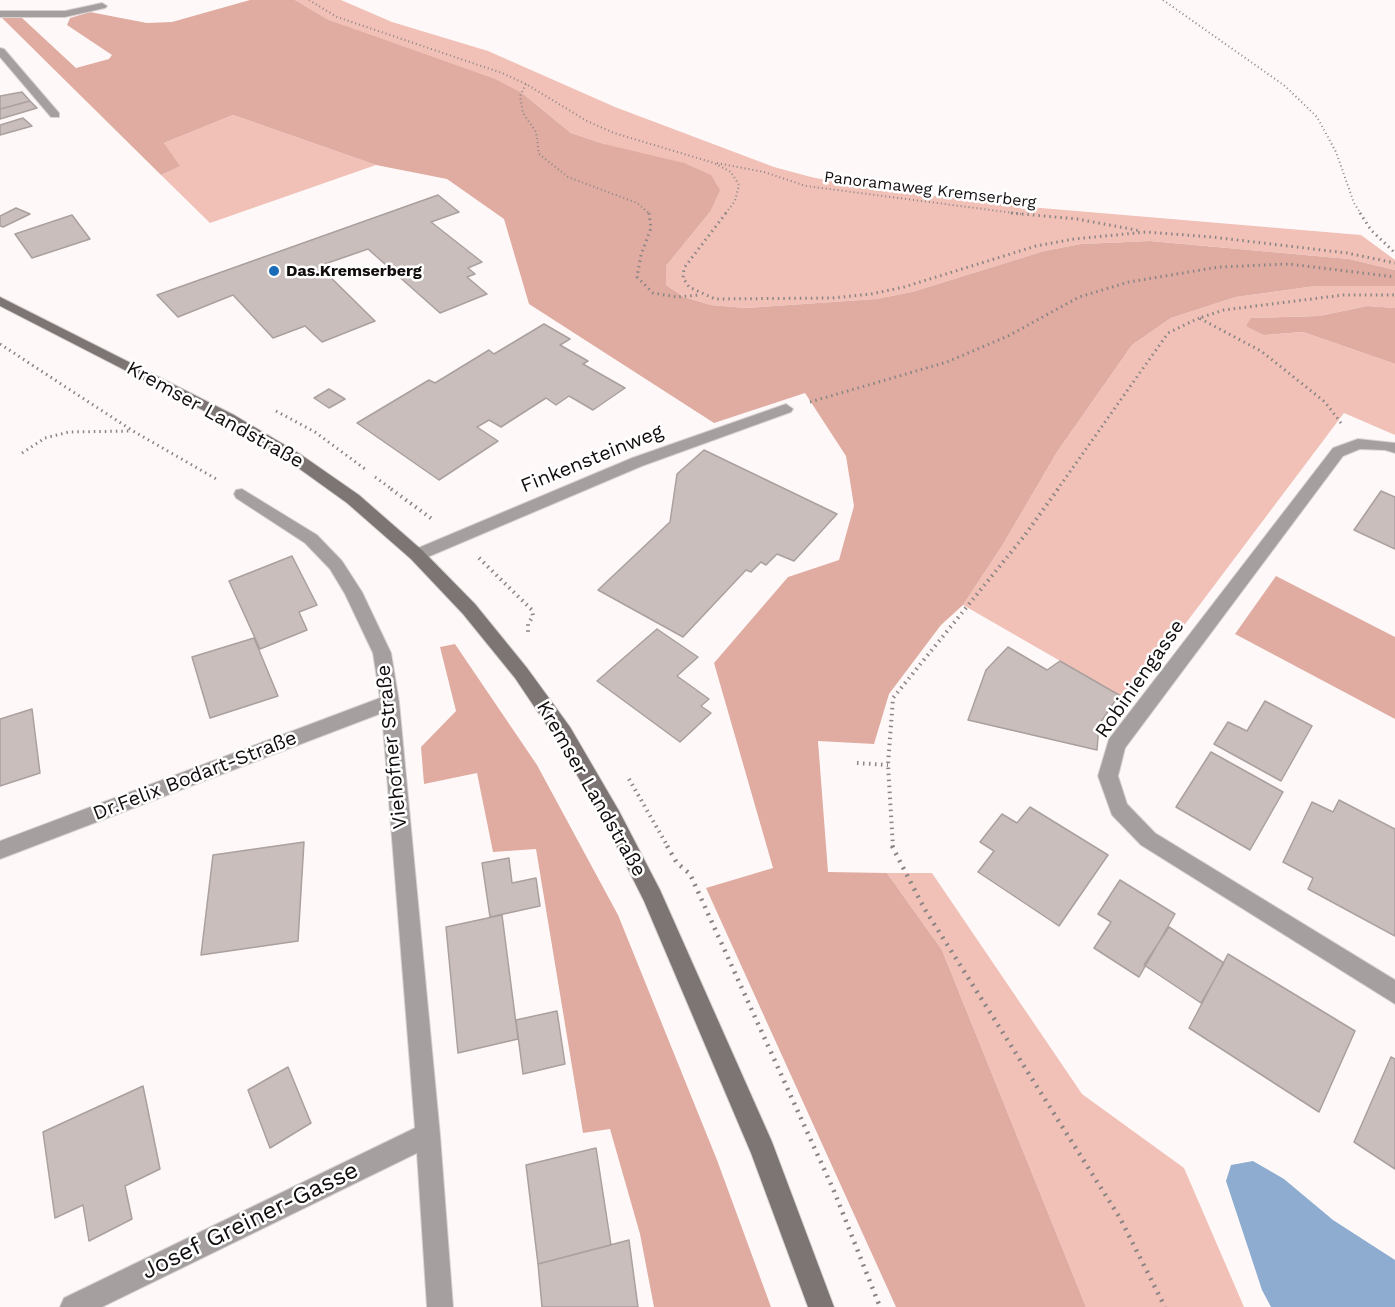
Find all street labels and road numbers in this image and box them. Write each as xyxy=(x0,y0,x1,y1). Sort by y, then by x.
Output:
street label: Panoramaweg Kremserberg xyxy=(823,167,1037,213)
street label: Kremser Landstraße xyxy=(122,356,308,474)
street label: Finkensteinweg xyxy=(517,420,667,498)
street label: Robiniengasse xyxy=(1090,615,1190,743)
street label: Viehofner Straße xyxy=(371,664,413,830)
street label: Kremser Landstraße xyxy=(531,697,651,881)
street label: Dr.Felix Bodart-Straße xyxy=(90,726,300,826)
street label: Josef Greiner-Gasse xyxy=(137,1156,363,1286)

